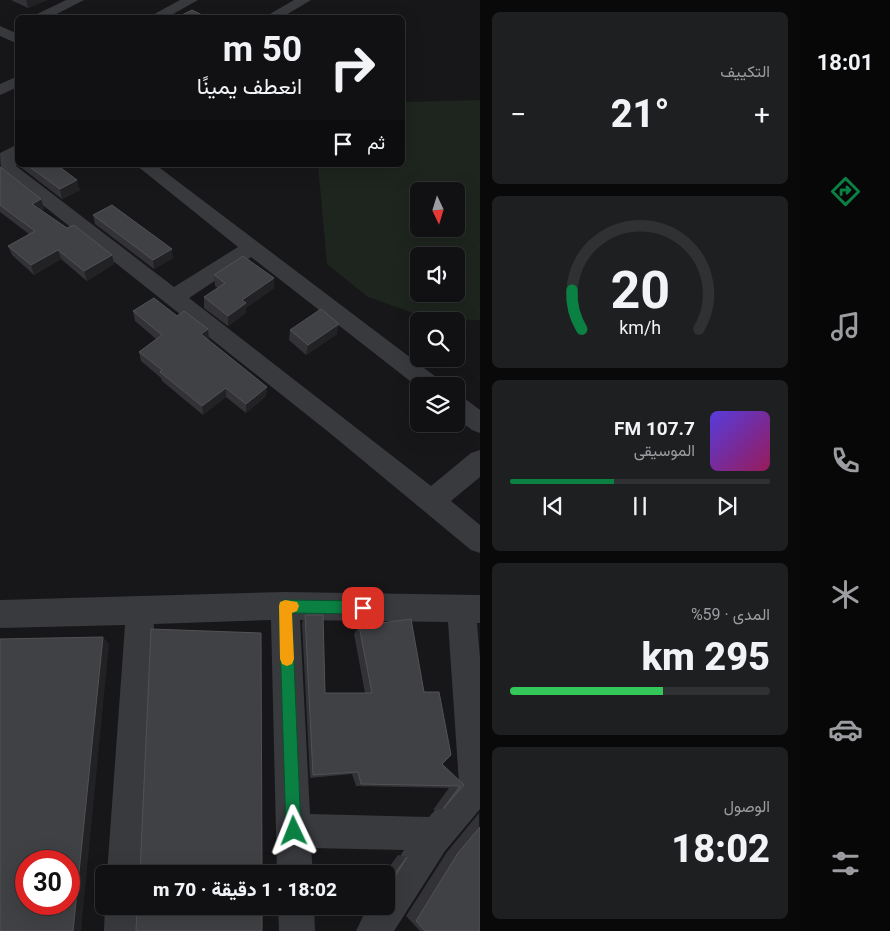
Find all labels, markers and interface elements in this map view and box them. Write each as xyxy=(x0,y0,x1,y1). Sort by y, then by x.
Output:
text: 50 m xyxy=(223,29,302,70)
icon: right xyxy=(320,35,385,100)
text: 18:01 xyxy=(817,50,873,75)
text: التكييف xyxy=(720,62,770,81)
text: انعطف يمينًا xyxy=(197,74,302,99)
text: 21° xyxy=(611,92,669,136)
text: − xyxy=(510,98,526,131)
text: + xyxy=(754,98,770,131)
icon: arrive xyxy=(329,130,357,158)
text: ثم xyxy=(367,131,385,154)
icon: directions xyxy=(828,174,863,209)
north arrow xyxy=(410,182,465,238)
map controls xyxy=(410,182,465,432)
button: sound xyxy=(410,247,465,302)
text: 20 xyxy=(610,260,670,321)
icon: music xyxy=(828,309,863,344)
button: search xyxy=(410,312,465,367)
text: km/h xyxy=(619,317,661,338)
button: layers xyxy=(410,377,465,432)
text: 107.7 FM xyxy=(614,417,695,440)
text: الموسيقى xyxy=(634,441,695,460)
icon: phone xyxy=(828,443,863,478)
icon: previous xyxy=(539,492,567,520)
icon: pause xyxy=(626,492,654,520)
icon: next xyxy=(713,492,741,520)
icon: climate xyxy=(828,577,863,612)
pin xyxy=(342,587,384,629)
icon: arrive xyxy=(349,594,377,622)
text: المدى · 59% xyxy=(691,605,770,624)
text: 295 km xyxy=(641,635,770,679)
icon: car xyxy=(828,712,863,747)
text: الوصول xyxy=(724,797,770,816)
position arrow xyxy=(267,804,319,856)
text: 18:02 xyxy=(671,827,770,871)
icon: filters xyxy=(828,846,863,881)
speed limit sign: 30 xyxy=(15,850,80,915)
text: 18:02 · 1 دقيقة · 70 m xyxy=(153,878,337,901)

